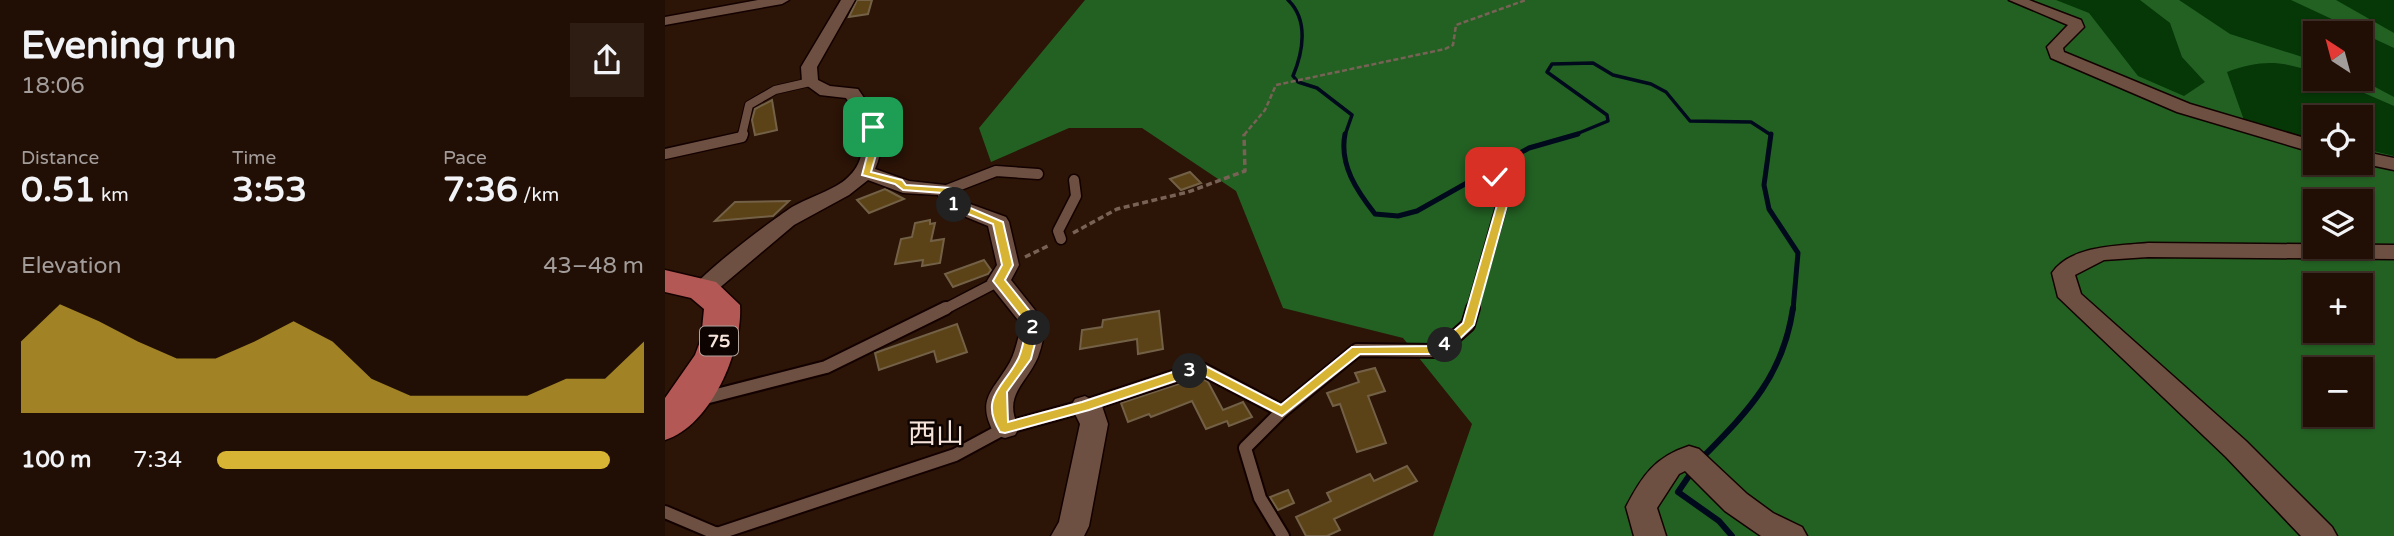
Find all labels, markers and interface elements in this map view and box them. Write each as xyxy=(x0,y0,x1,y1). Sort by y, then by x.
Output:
north arrow xyxy=(2303,21,2373,91)
map controls xyxy=(2303,21,2373,427)
text: Evening run xyxy=(21,23,236,69)
button: share xyxy=(570,23,644,97)
text: 18:06 xyxy=(21,72,85,100)
pin xyxy=(843,97,903,157)
button: locate xyxy=(2303,105,2373,175)
icon: arrive xyxy=(854,108,892,146)
text: Distance xyxy=(21,147,99,169)
text: Time xyxy=(232,147,276,169)
text: Pace xyxy=(443,147,487,169)
pin xyxy=(1465,147,1525,207)
icon: check xyxy=(1476,158,1514,196)
text: 0.51 xyxy=(21,169,96,211)
text: 3:53 xyxy=(232,169,307,211)
text: 7:36 xyxy=(443,169,518,211)
text: km xyxy=(96,184,129,206)
text: /km xyxy=(518,184,559,206)
pin: 1 xyxy=(937,188,971,222)
button: layers xyxy=(2303,189,2373,259)
text: 1 xyxy=(948,193,959,215)
text: Elevation xyxy=(21,252,122,280)
text: 43–48 m xyxy=(543,252,644,280)
button: + xyxy=(2303,273,2373,343)
pin: 2 xyxy=(1015,310,1051,346)
text: 2 xyxy=(1027,316,1038,338)
road number: 75 xyxy=(700,326,738,356)
pin: 4 xyxy=(1427,328,1463,362)
text: 4 xyxy=(1439,333,1450,355)
pin: 3 xyxy=(1173,354,1207,388)
button: − xyxy=(2303,357,2373,427)
text: 3 xyxy=(1184,359,1195,381)
district label: 西山 xyxy=(908,417,964,451)
text: 100 m xyxy=(21,446,91,474)
text: 7:34 xyxy=(133,446,182,474)

